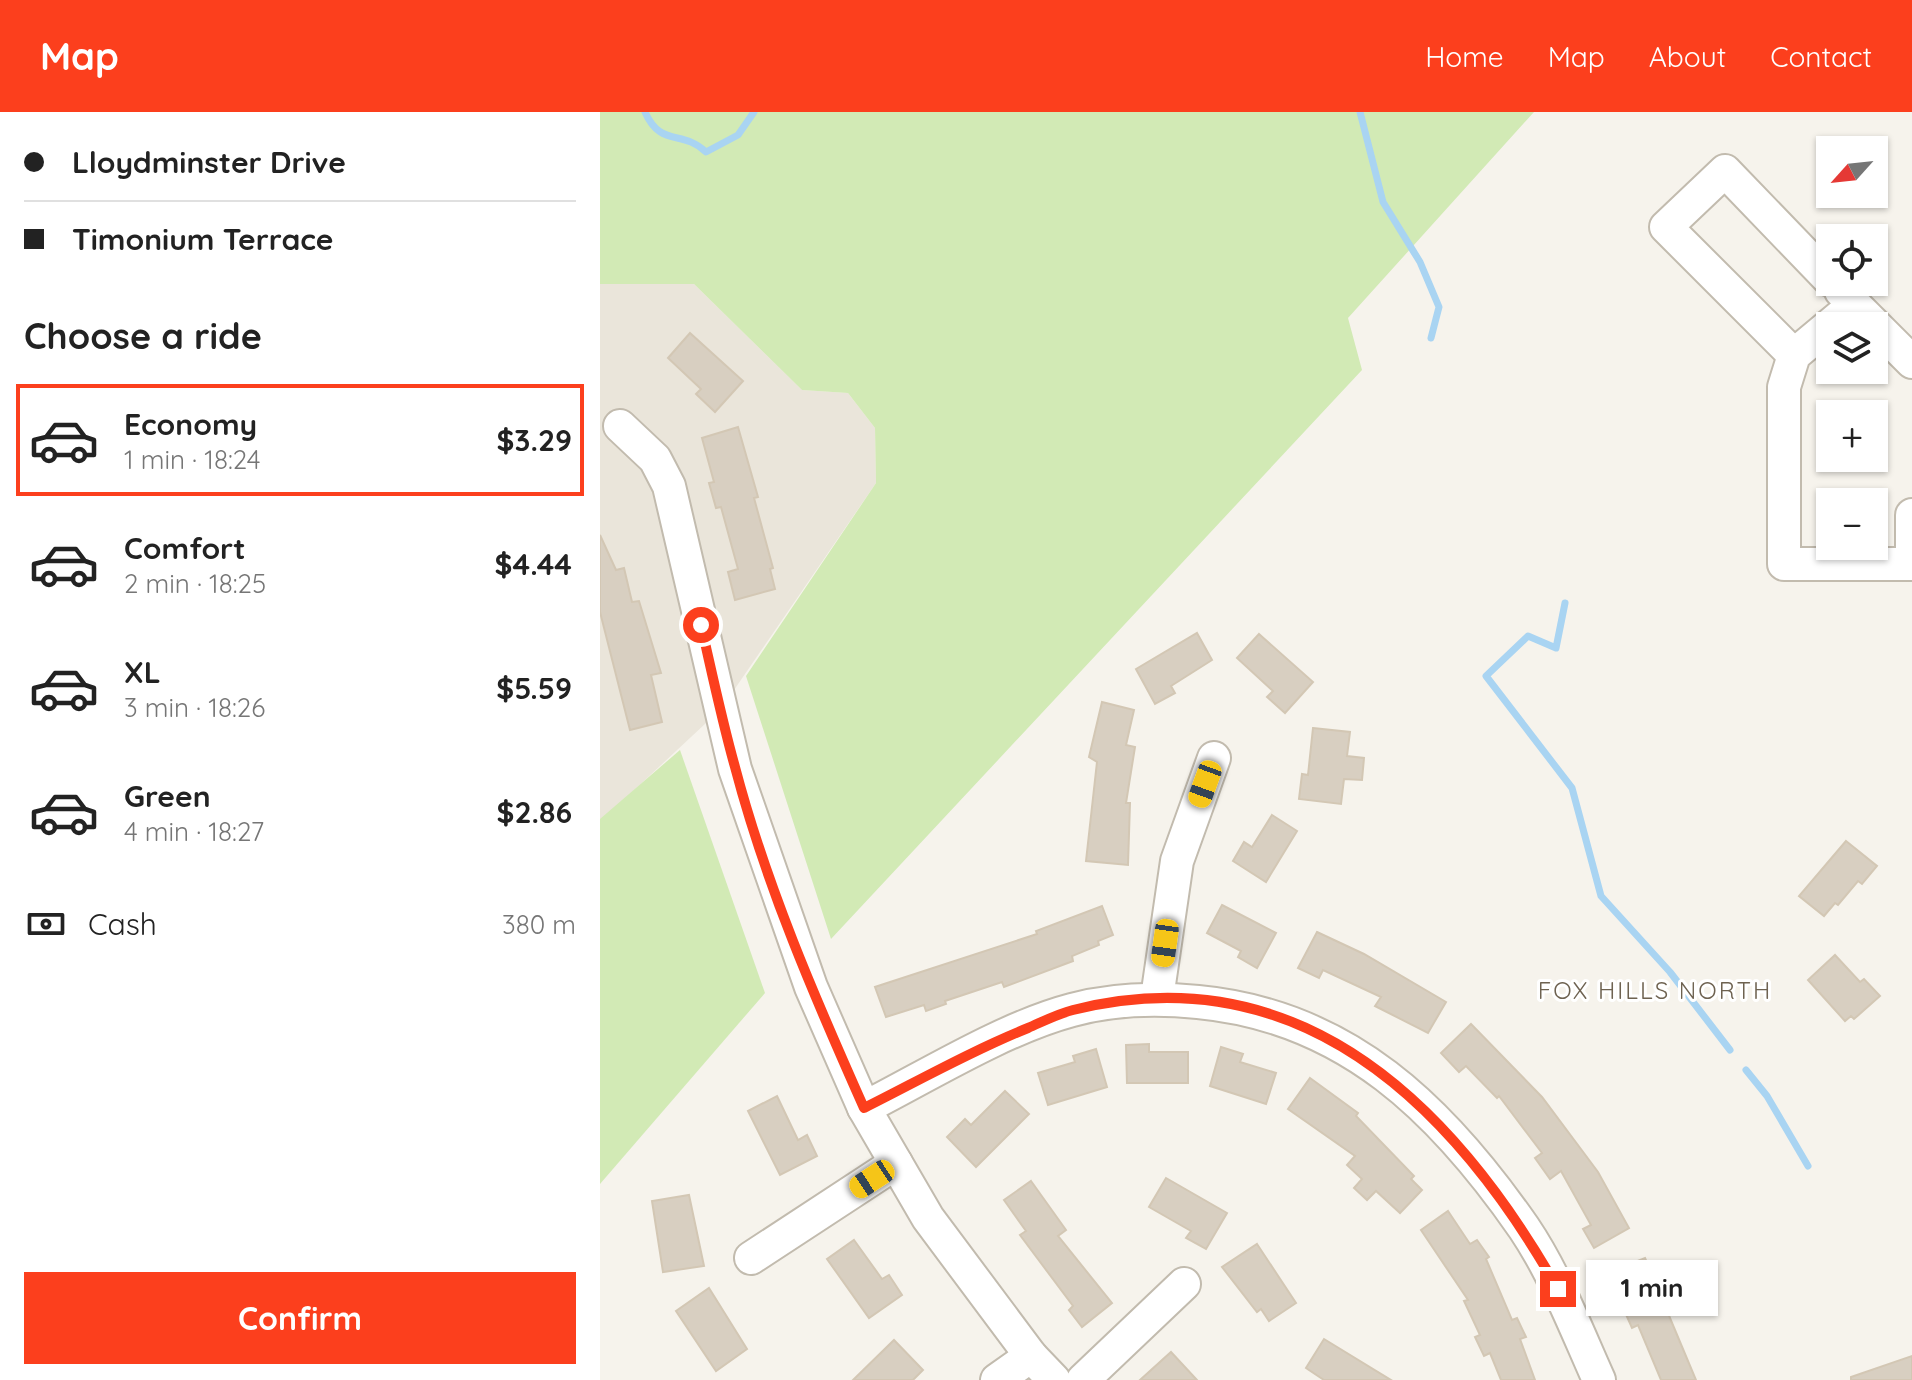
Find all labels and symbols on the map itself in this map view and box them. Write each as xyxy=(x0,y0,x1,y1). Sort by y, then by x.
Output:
north arrow xyxy=(1816,136,1888,208)
route start xyxy=(683,607,719,643)
car xyxy=(1186,757,1224,811)
car xyxy=(1150,918,1180,968)
district label: FOX HILLS NORTH xyxy=(1538,975,1772,1005)
car xyxy=(845,1156,899,1202)
callout: 1 min xyxy=(1586,1261,1718,1317)
route end xyxy=(1540,1271,1576,1307)

